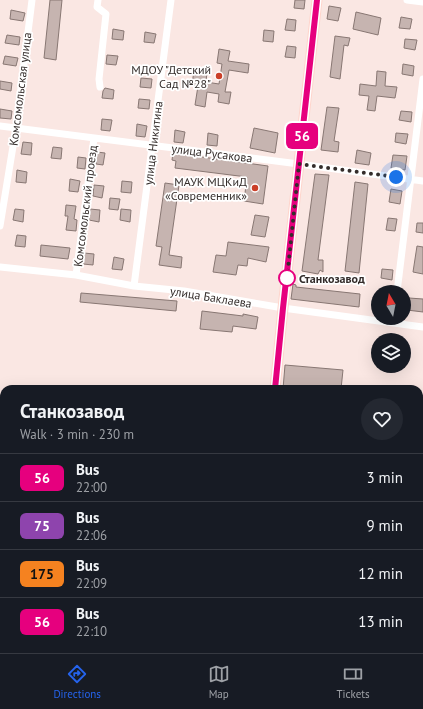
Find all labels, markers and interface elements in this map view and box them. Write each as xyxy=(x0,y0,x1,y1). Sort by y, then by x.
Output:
street label: Комсомольская улица xyxy=(6,31,34,147)
place label: МДОУ "Детский Сад №28" xyxy=(131,62,211,91)
marker: МДОУ "Детский Сад №28" xyxy=(214,71,224,81)
street label: улица Никитина xyxy=(140,100,166,186)
line badge: 56 xyxy=(284,123,320,149)
text: 56 xyxy=(294,127,310,145)
street label: улица Русакова xyxy=(171,141,253,165)
street label: Комсомольский проезд xyxy=(70,144,100,268)
your location xyxy=(386,167,406,187)
place label: МАУК МЦКиД «Современник» xyxy=(165,174,247,203)
marker: МАУК МЦКиД «Современник» xyxy=(250,183,260,193)
marker: Станкозавод xyxy=(278,269,296,287)
place label: Станкозавод xyxy=(299,271,365,286)
street label: улица Баклаева xyxy=(169,283,253,311)
north arrow xyxy=(371,285,411,325)
map controls xyxy=(371,285,411,373)
button: layers xyxy=(371,333,411,373)
button: heart xyxy=(361,398,403,440)
text: Станкозавод xyxy=(20,399,124,423)
text: Walk · 3 min · 230 m xyxy=(20,426,134,443)
text: Bus xyxy=(76,460,99,479)
text: 3 min xyxy=(366,468,403,487)
text: 56 xyxy=(34,469,50,487)
text: 22:00 xyxy=(76,479,107,496)
text: Bus xyxy=(76,508,99,527)
text: 9 min xyxy=(366,516,403,535)
text: 75 xyxy=(34,517,50,535)
text: 22:06 xyxy=(76,527,107,544)
text: Bus xyxy=(76,556,99,575)
text: 12 min xyxy=(358,564,403,583)
text: 175 xyxy=(30,565,54,583)
text: 22:09 xyxy=(76,575,107,592)
text: Bus xyxy=(76,604,99,623)
text: 13 min xyxy=(358,612,403,631)
text: 56 xyxy=(34,613,50,631)
text: 22:10 xyxy=(76,623,107,640)
tab: Directions xyxy=(53,663,101,701)
tab: Map xyxy=(208,663,230,701)
tab: Tickets xyxy=(336,663,370,701)

